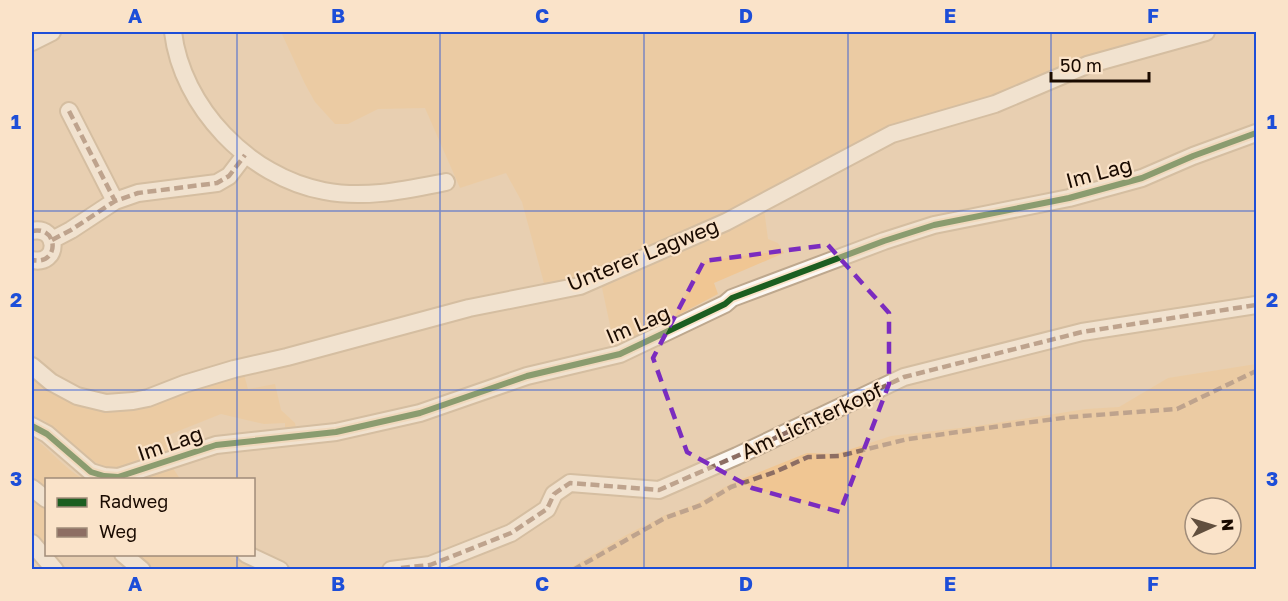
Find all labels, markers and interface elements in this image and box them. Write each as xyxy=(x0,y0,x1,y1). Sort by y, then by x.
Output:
text: A xyxy=(128,3,142,27)
text: B xyxy=(331,3,345,27)
text: C xyxy=(535,3,549,27)
text: D xyxy=(739,3,753,27)
text: E xyxy=(944,3,956,27)
text: F xyxy=(1147,3,1159,27)
scale bar xyxy=(1051,45,1148,83)
text: 50 m xyxy=(1060,54,1102,76)
text: 1 xyxy=(11,109,21,133)
text: 1 xyxy=(1267,109,1277,133)
street label: Im Lag xyxy=(1063,151,1135,193)
street label: Unterer Lagweg xyxy=(563,212,722,296)
text: 2 xyxy=(10,287,22,311)
text: 2 xyxy=(1266,287,1278,311)
street label: Im Lag xyxy=(602,299,674,349)
street label: Am Lichterkopf xyxy=(737,376,887,464)
street label: Im Lag xyxy=(134,420,206,466)
text: 3 xyxy=(10,466,22,490)
text: 3 xyxy=(1266,466,1278,490)
legend xyxy=(45,478,255,556)
text: Radweg xyxy=(99,490,168,512)
north arrow xyxy=(1183,496,1243,556)
text: N xyxy=(1218,518,1238,532)
text: Weg xyxy=(99,520,137,542)
text: A xyxy=(128,571,142,595)
text: B xyxy=(331,571,345,595)
text: C xyxy=(535,571,549,595)
text: D xyxy=(739,571,753,595)
text: E xyxy=(944,571,956,595)
text: F xyxy=(1147,571,1159,595)

